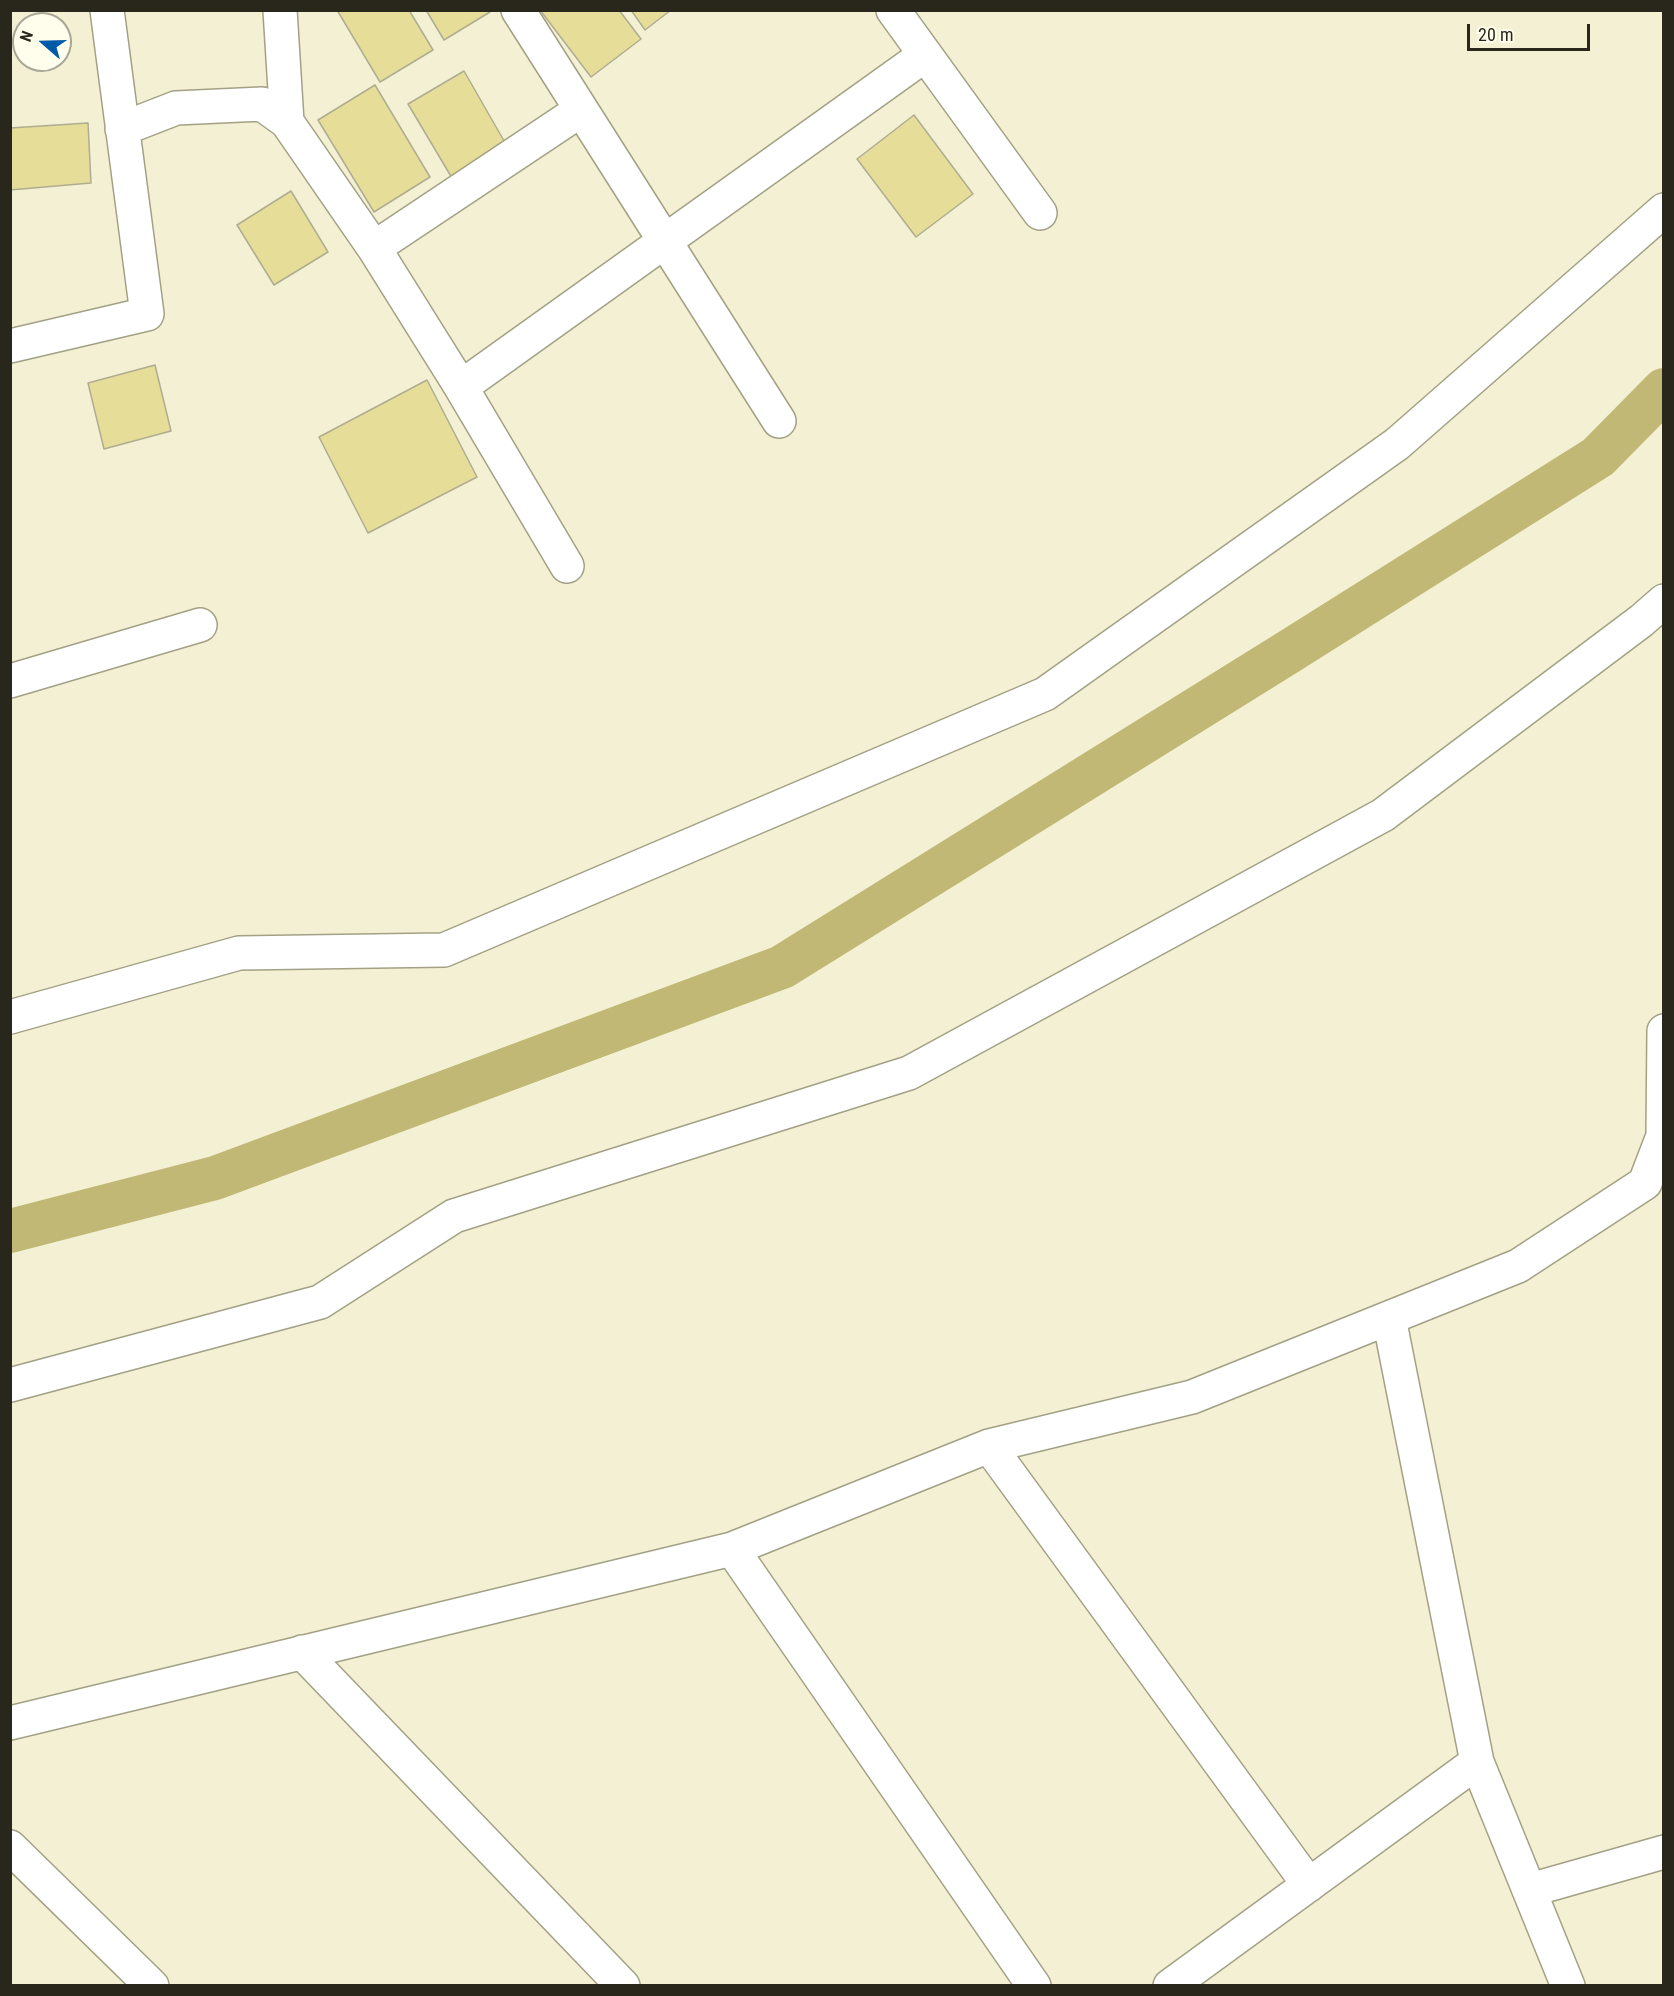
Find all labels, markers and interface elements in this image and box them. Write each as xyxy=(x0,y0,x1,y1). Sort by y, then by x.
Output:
north arrow xyxy=(12,12,72,72)
scale bar xyxy=(1470,12,1593,50)
text: 20 m xyxy=(1478,24,1513,45)
text: N xyxy=(16,29,37,44)

